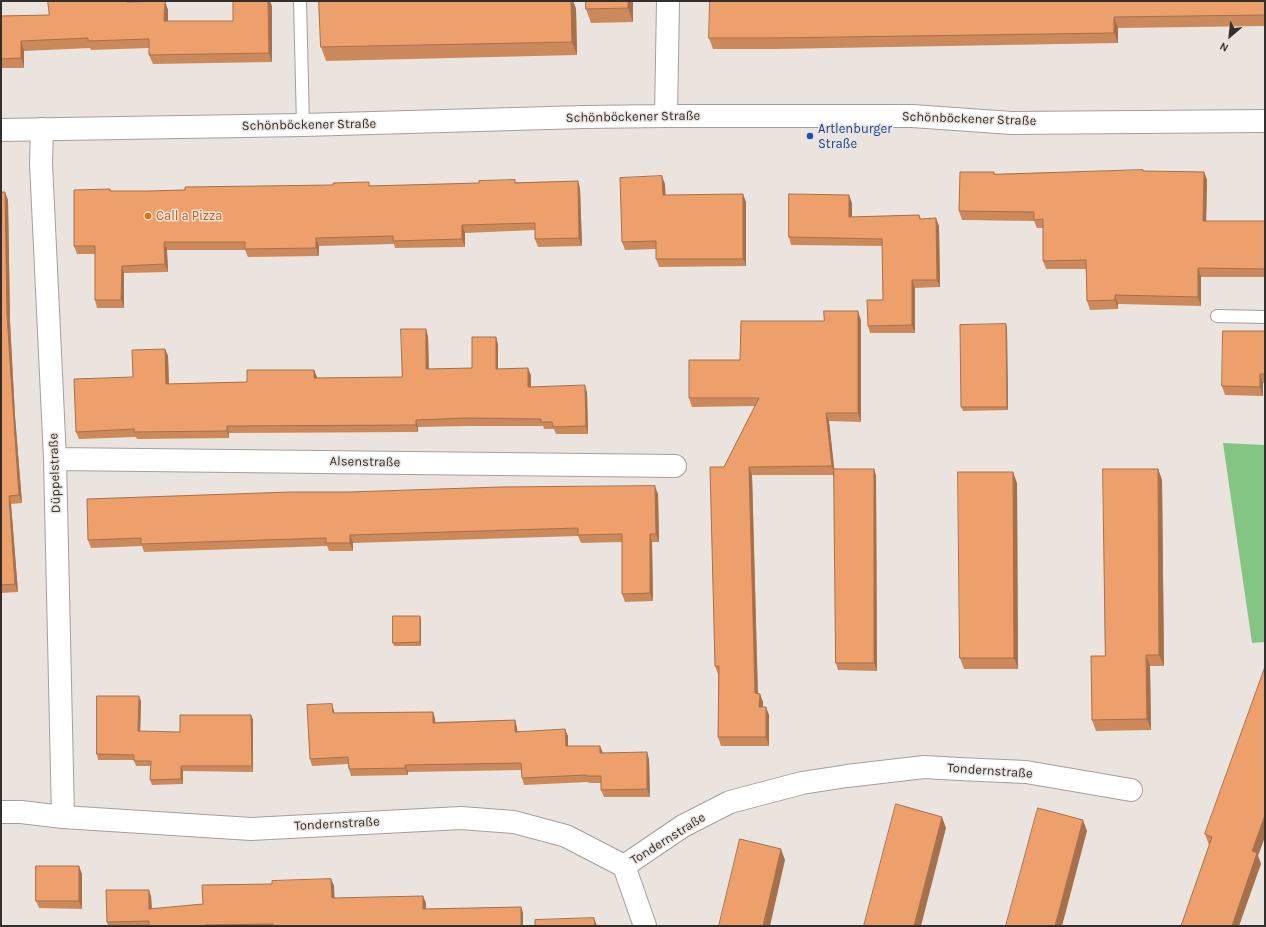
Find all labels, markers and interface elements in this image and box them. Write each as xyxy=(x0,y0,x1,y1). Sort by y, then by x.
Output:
north arrow xyxy=(1210,16,1250,56)
text: N xyxy=(1218,39,1231,55)
street label: Schönböckener Straße xyxy=(566,108,700,126)
street label: Schönböckener Straße xyxy=(902,109,1036,129)
street label: Schönböckener Straße xyxy=(242,116,376,134)
place label: Artlenburger Straße xyxy=(818,121,892,152)
marker: Artlenburger Straße xyxy=(805,131,815,141)
place label: Call a Pizza xyxy=(156,208,222,224)
marker: Call a Pizza xyxy=(143,211,153,221)
street label: Düppelstraße xyxy=(46,433,64,513)
street label: Alsenstraße xyxy=(330,454,400,470)
street label: Tondernstraße xyxy=(947,760,1033,782)
street label: Tondernstraße xyxy=(628,810,708,868)
street label: Tondernstraße xyxy=(294,814,380,834)

